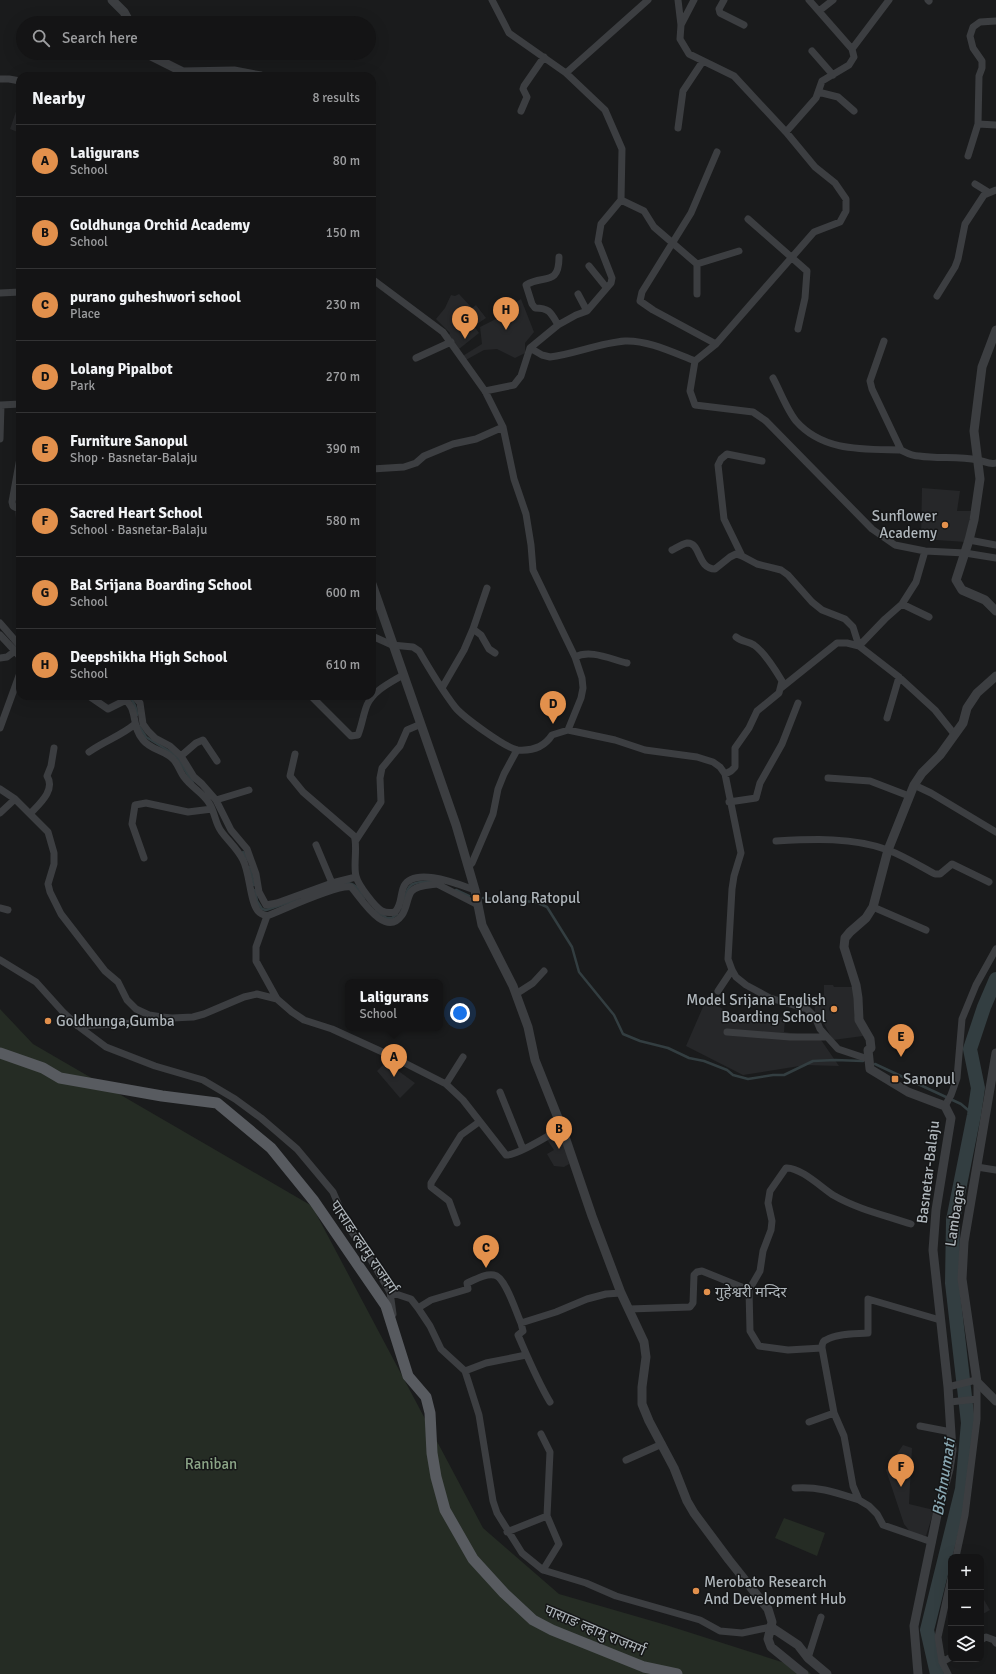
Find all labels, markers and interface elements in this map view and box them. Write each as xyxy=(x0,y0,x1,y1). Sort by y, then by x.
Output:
search box xyxy=(16,16,376,60)
icon: search xyxy=(30,27,52,49)
text: Search here xyxy=(62,29,138,47)
text: Nearby xyxy=(32,88,85,109)
text: 8 results xyxy=(312,90,360,106)
text: Laligurans xyxy=(70,144,139,162)
text: A xyxy=(41,153,49,169)
text: 80 m xyxy=(333,153,360,169)
text: School xyxy=(70,162,108,178)
text: Goldhunga Orchid Academy xyxy=(70,216,250,234)
text: B xyxy=(41,225,49,241)
text: 150 m xyxy=(326,225,360,241)
text: School xyxy=(70,234,108,250)
text: purano guheshwori school xyxy=(70,288,241,306)
text: C xyxy=(41,297,49,313)
text: 230 m xyxy=(326,297,360,313)
pin: H xyxy=(493,297,519,330)
text: Place xyxy=(70,306,100,322)
pin: G xyxy=(452,306,478,339)
text: Lolang Pipalbot xyxy=(70,360,173,378)
text: D xyxy=(41,369,49,385)
text: 270 m xyxy=(326,369,360,385)
text: Park xyxy=(70,378,95,394)
text: Furniture Sanopul xyxy=(70,432,188,450)
text: E xyxy=(41,441,49,457)
text: 390 m xyxy=(326,441,360,457)
text: Shop · Basnetar-Balaju xyxy=(70,450,197,466)
text: Sacred Heart School xyxy=(70,504,203,522)
place label: Sunflower Academy xyxy=(872,507,937,542)
text: F xyxy=(42,513,48,529)
text: 580 m xyxy=(326,513,360,529)
marker: Sunflower Academy xyxy=(940,520,950,530)
text: School · Basnetar-Balaju xyxy=(70,522,207,538)
text: Bal Srijana Boarding School xyxy=(70,576,252,594)
text: G xyxy=(41,585,49,601)
text: 600 m xyxy=(326,585,360,601)
text: School xyxy=(70,594,108,610)
text: Deepshikha High School xyxy=(70,648,227,666)
text: H xyxy=(41,657,49,673)
text: 610 m xyxy=(326,657,360,673)
text: School xyxy=(70,666,108,682)
pin: D xyxy=(540,691,566,724)
place label: Lolang Ratopul xyxy=(484,889,581,907)
marker: Lolang Ratopul xyxy=(471,893,481,903)
popup xyxy=(345,979,443,1031)
text: Laligurans xyxy=(359,988,429,1006)
place label: Model Srijana English Boarding School xyxy=(686,991,826,1026)
your location xyxy=(450,1003,470,1023)
marker: Model Srijana English Boarding School xyxy=(829,1004,839,1014)
text: School xyxy=(359,1006,397,1022)
place label: Goldhunga,Gumba xyxy=(56,1012,175,1030)
marker: Goldhunga,Gumba xyxy=(43,1016,53,1026)
pin: E xyxy=(888,1024,914,1057)
pin: A xyxy=(381,1044,407,1077)
place label: Sanopul xyxy=(903,1070,955,1088)
marker: Sanopul xyxy=(890,1074,900,1084)
pin: B xyxy=(546,1116,572,1149)
street label: Basnetar-Balaju xyxy=(913,1119,943,1225)
street label: Lambagar xyxy=(941,1182,969,1248)
street label: पासाङ ल्हामु राजमर्ग xyxy=(325,1197,402,1298)
pin: C xyxy=(473,1235,499,1268)
place label: गुहेश्वरी मन्दिर xyxy=(715,1283,788,1302)
marker: गुहेश्वरी मन्दिर xyxy=(702,1287,712,1297)
water label: Bishnumati xyxy=(928,1435,960,1517)
pin: F xyxy=(888,1454,914,1487)
park label: Raniban xyxy=(185,1455,237,1473)
map controls xyxy=(948,1554,984,1662)
button: + xyxy=(948,1554,984,1590)
place label: Merobato Research And Development Hub xyxy=(704,1573,846,1608)
marker: Merobato Research And Development Hub xyxy=(691,1586,701,1596)
button: − xyxy=(948,1590,984,1626)
street label: पासाङ ल्हामु राजमर्ग xyxy=(541,1601,649,1661)
button: layers xyxy=(948,1626,984,1662)

